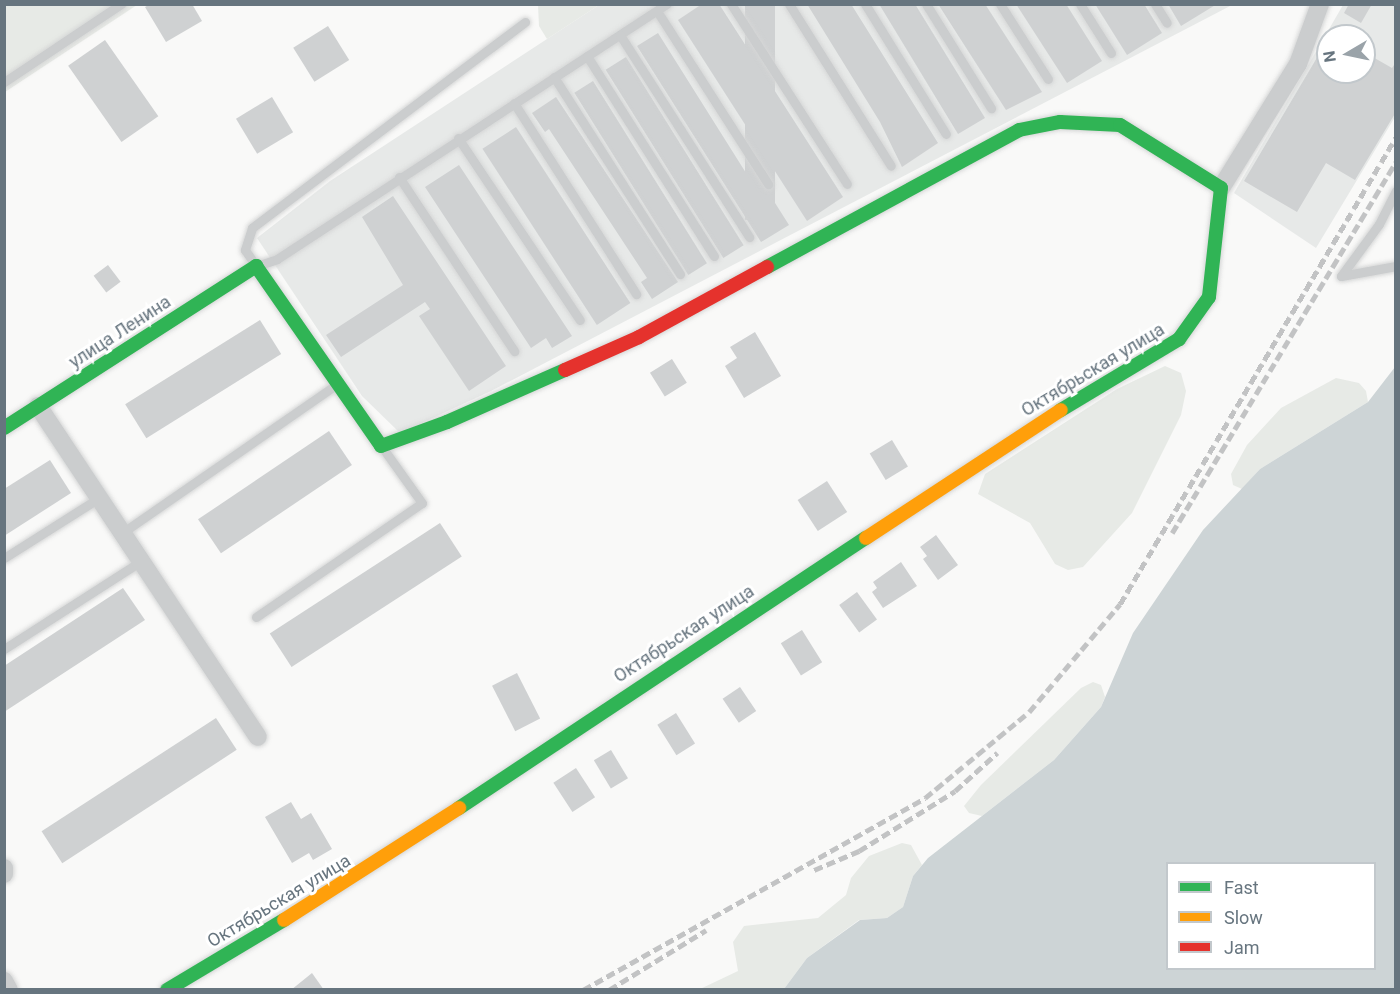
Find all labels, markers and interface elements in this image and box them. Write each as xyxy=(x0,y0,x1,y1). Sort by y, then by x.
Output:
north arrow xyxy=(1316,24,1376,84)
text: N xyxy=(1319,50,1340,64)
street label: улица Ленина xyxy=(65,291,175,373)
street label: Октябрьская улица xyxy=(1018,319,1168,421)
street label: Октябрьская улица xyxy=(610,581,758,687)
street label: Октябрьская улица xyxy=(204,850,354,952)
legend xyxy=(1166,862,1376,970)
text: Fast xyxy=(1224,877,1259,898)
text: Slow xyxy=(1224,907,1263,928)
text: Jam xyxy=(1224,937,1260,958)

